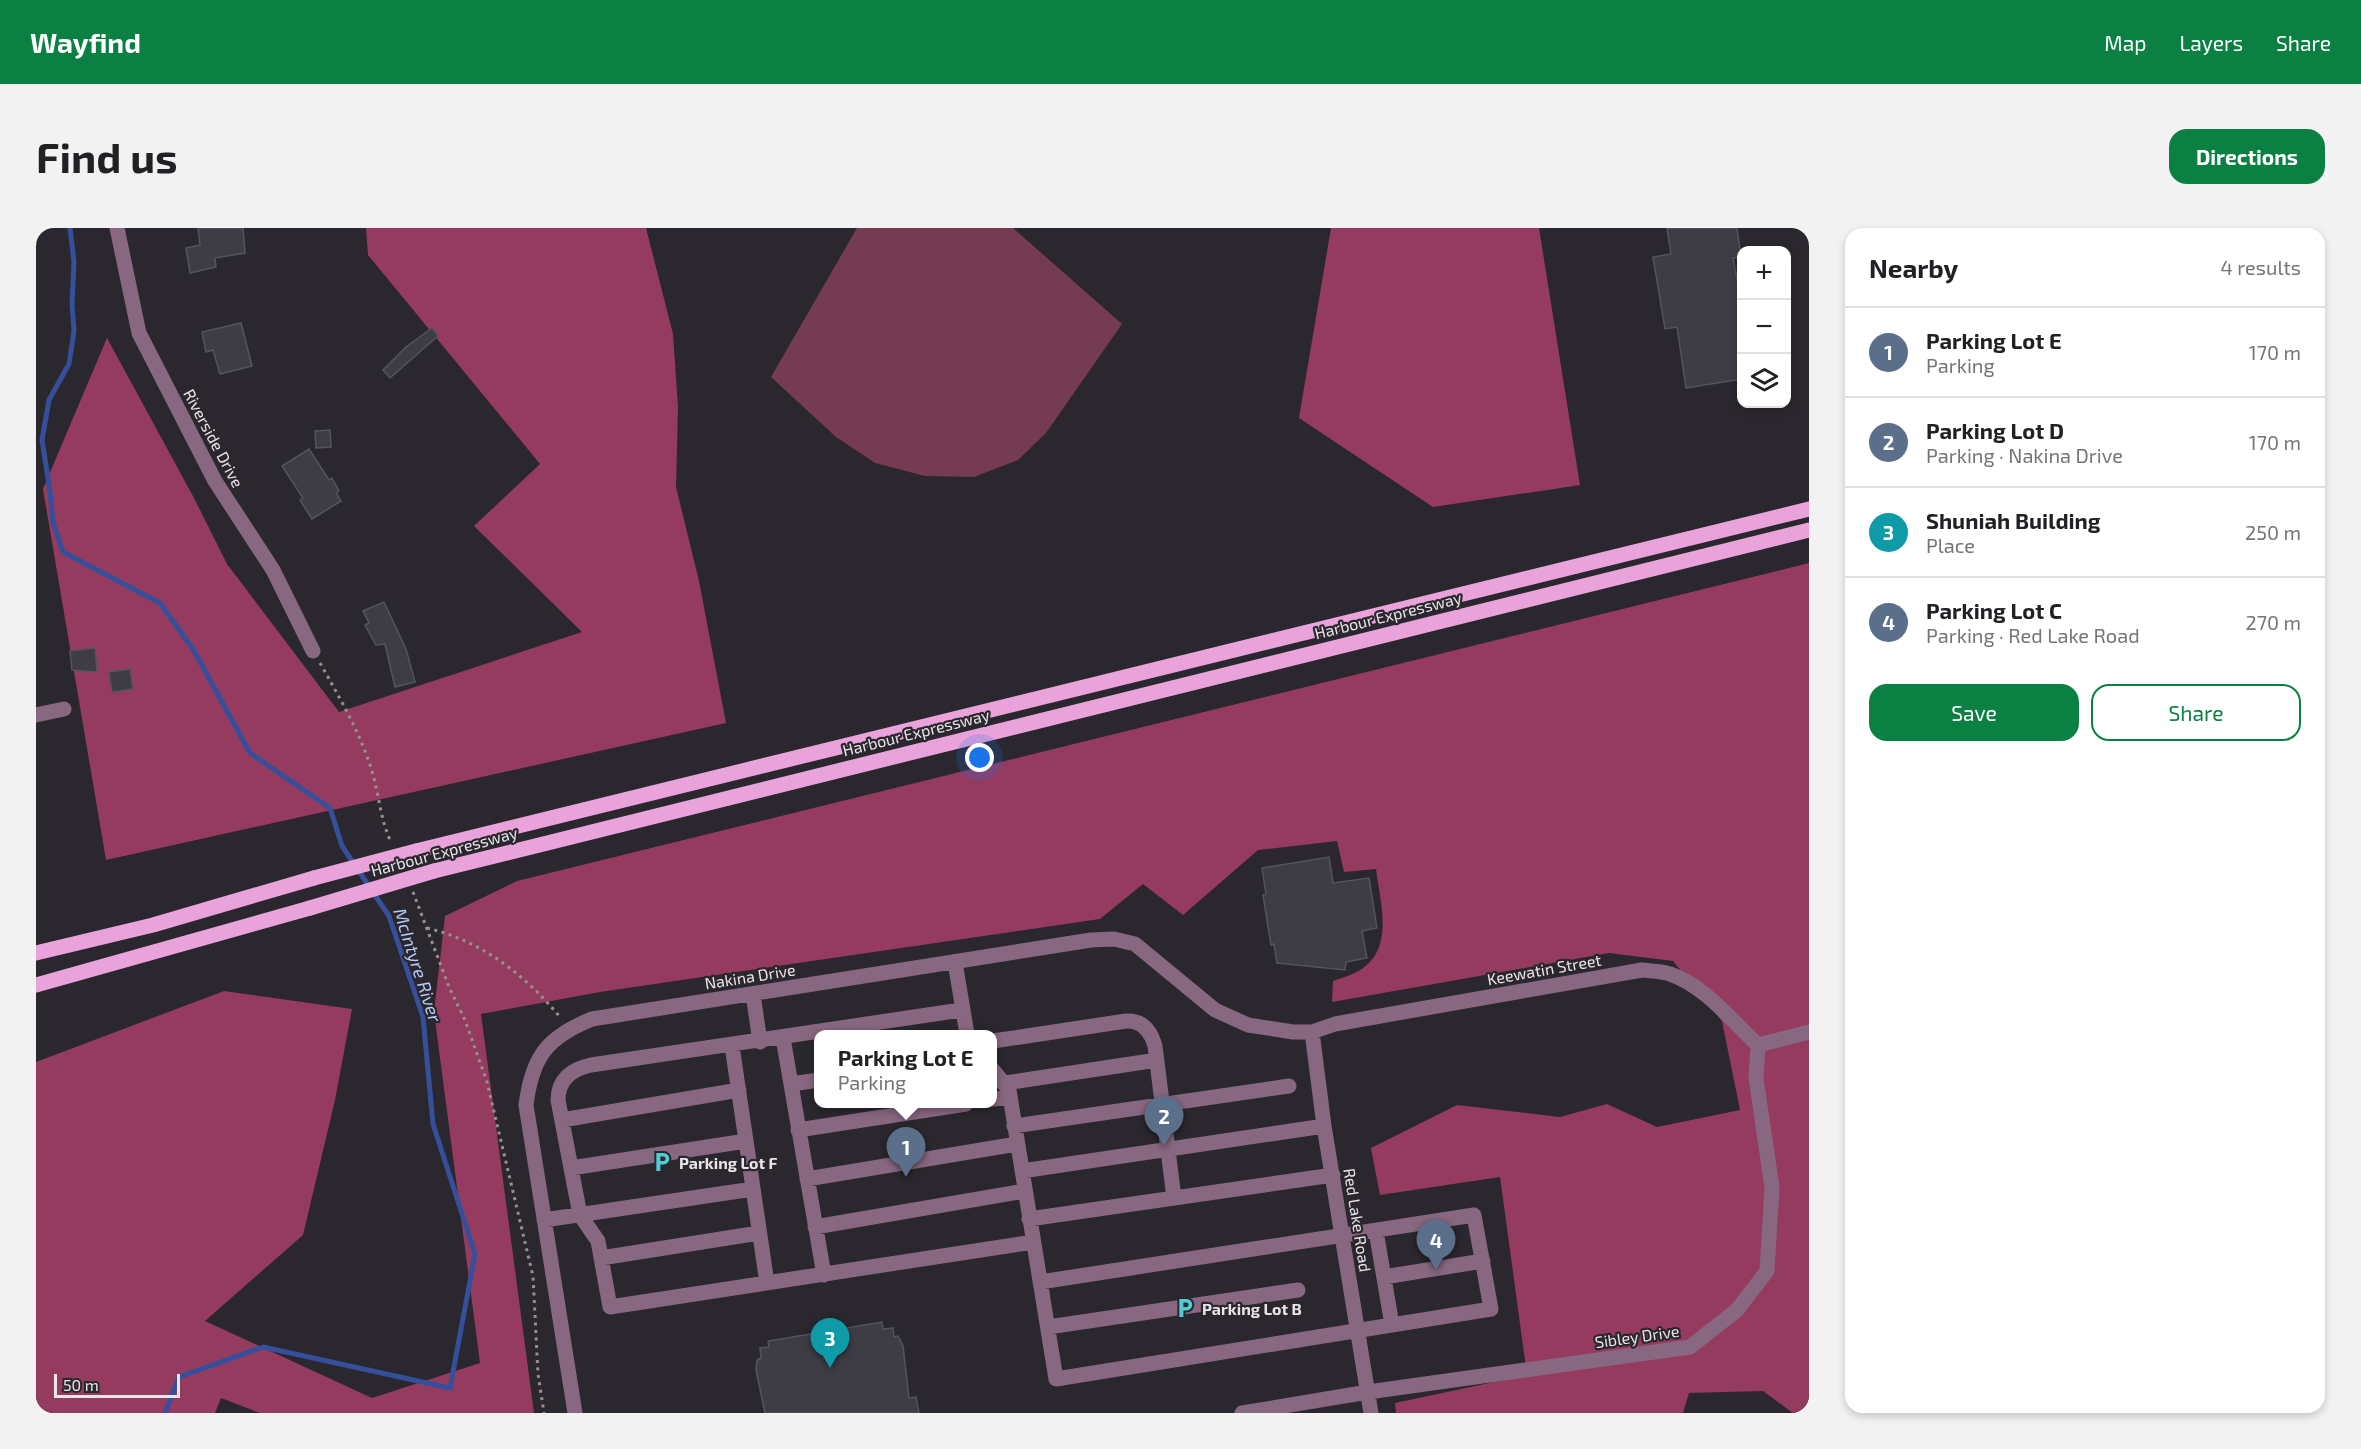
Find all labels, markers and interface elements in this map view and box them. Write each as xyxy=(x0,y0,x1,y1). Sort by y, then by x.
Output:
text: Wayfind xyxy=(30,25,141,59)
text: Map xyxy=(2104,30,2146,55)
text: Layers xyxy=(2179,30,2243,55)
text: Share xyxy=(2276,30,2331,55)
button: Directions xyxy=(2169,129,2325,184)
text: Find us xyxy=(36,131,178,181)
map controls xyxy=(1737,246,1791,408)
button: + xyxy=(1737,246,1791,300)
text: Nearby xyxy=(1869,252,1958,283)
text: 4 results xyxy=(2221,255,2301,279)
button: − xyxy=(1737,300,1791,354)
text: Parking Lot E xyxy=(1926,327,2062,353)
text: 1 xyxy=(1884,340,1893,364)
text: 170 m xyxy=(2249,340,2301,364)
text: Parking xyxy=(1926,353,1995,377)
button: layers xyxy=(1737,354,1791,408)
street label: Riverside Drive xyxy=(180,386,248,490)
text: Parking Lot D xyxy=(1926,417,2064,443)
text: 2 xyxy=(1883,430,1894,454)
text: 170 m xyxy=(2249,430,2301,454)
text: Parking · Nakina Drive xyxy=(1926,443,2123,467)
text: Shuniah Building xyxy=(1926,507,2101,533)
text: 3 xyxy=(1883,520,1894,544)
text: 250 m xyxy=(2245,520,2301,544)
text: Place xyxy=(1926,533,1975,557)
street label: Harbour Expressway xyxy=(1312,587,1464,642)
text: Parking Lot C xyxy=(1926,597,2062,623)
text: 4 xyxy=(1882,610,1895,634)
text: 270 m xyxy=(2245,610,2301,634)
text: Parking · Red Lake Road xyxy=(1926,623,2140,647)
button: Save xyxy=(1869,684,2079,741)
button: Share xyxy=(2091,684,2301,741)
street label: Harbour Expressway xyxy=(840,704,992,759)
your location xyxy=(965,743,994,772)
street label: Harbour Expressway xyxy=(369,822,520,880)
water label: McIntyre River xyxy=(389,905,447,1026)
street label: Keewatin Street xyxy=(1485,950,1603,988)
street label: Nakina Drive xyxy=(703,959,797,993)
popup xyxy=(814,1030,997,1108)
text: Parking Lot E xyxy=(838,1044,973,1070)
text: Parking xyxy=(838,1070,906,1094)
pin: 2 xyxy=(1144,1096,1184,1146)
pin: 1 xyxy=(886,1128,926,1177)
parking icon: Parking Lot F xyxy=(650,1150,674,1174)
place label: Parking Lot F xyxy=(679,1153,777,1172)
street label: Red Lake Road xyxy=(1340,1167,1376,1273)
pin: 4 xyxy=(1416,1220,1456,1270)
parking icon: Parking Lot B xyxy=(1173,1296,1197,1320)
place label: Parking Lot B xyxy=(1202,1299,1302,1318)
pin: 3 xyxy=(810,1318,850,1368)
street label: Sibley Drive xyxy=(1594,1321,1680,1351)
scale bar xyxy=(54,1371,180,1398)
text: 50 m xyxy=(63,1375,99,1394)

